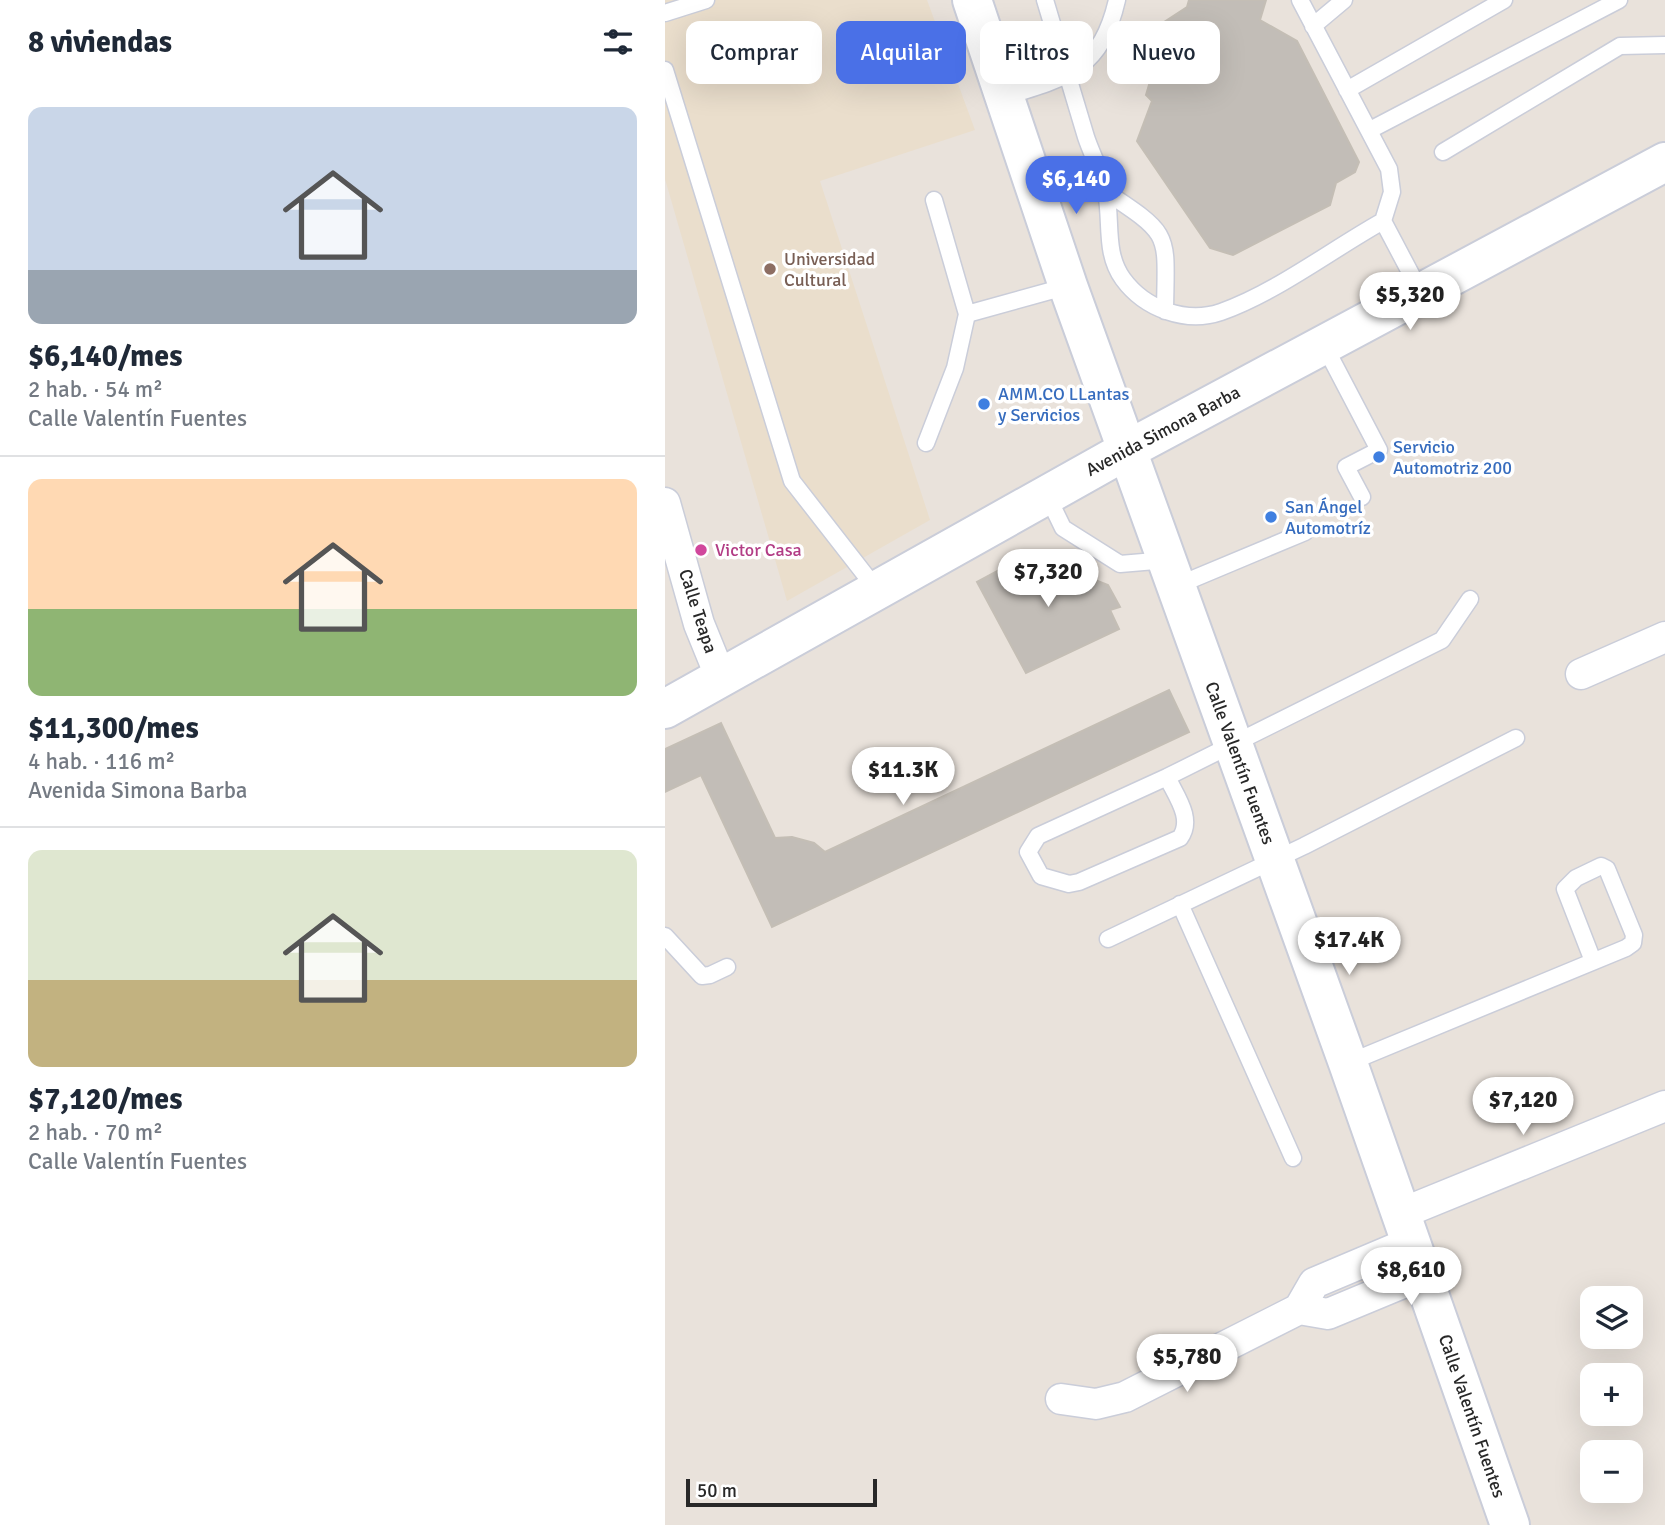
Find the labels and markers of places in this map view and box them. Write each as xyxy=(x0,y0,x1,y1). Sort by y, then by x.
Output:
pin: $6,140 xyxy=(1019,156,1133,216)
place label: Universidad Cultural xyxy=(784,248,875,291)
marker: Universidad Cultural xyxy=(762,261,778,277)
pin: $5,320 xyxy=(1353,272,1467,332)
place label: AMM.CO LLantas y Servicios xyxy=(998,383,1130,426)
marker: AMM.CO LLantas y Servicios xyxy=(976,396,992,412)
place label: Servicio Automotriz 200 xyxy=(1393,436,1512,479)
marker: Servicio Automotriz 200 xyxy=(1371,449,1387,465)
place label: San Ángel Automotríz xyxy=(1285,496,1371,539)
marker: San Ángel Automotríz xyxy=(1263,509,1279,525)
place label: Victor Casa xyxy=(715,539,802,561)
marker: Victor Casa xyxy=(693,542,709,558)
pin: $7,320 xyxy=(991,550,1105,609)
pin: $11.3K xyxy=(846,748,960,807)
pin: $17.4K xyxy=(1292,918,1406,977)
pin: $7,120 xyxy=(1466,1078,1580,1137)
pin: $8,610 xyxy=(1354,1248,1468,1307)
pin: $5,780 xyxy=(1130,1334,1244,1394)

